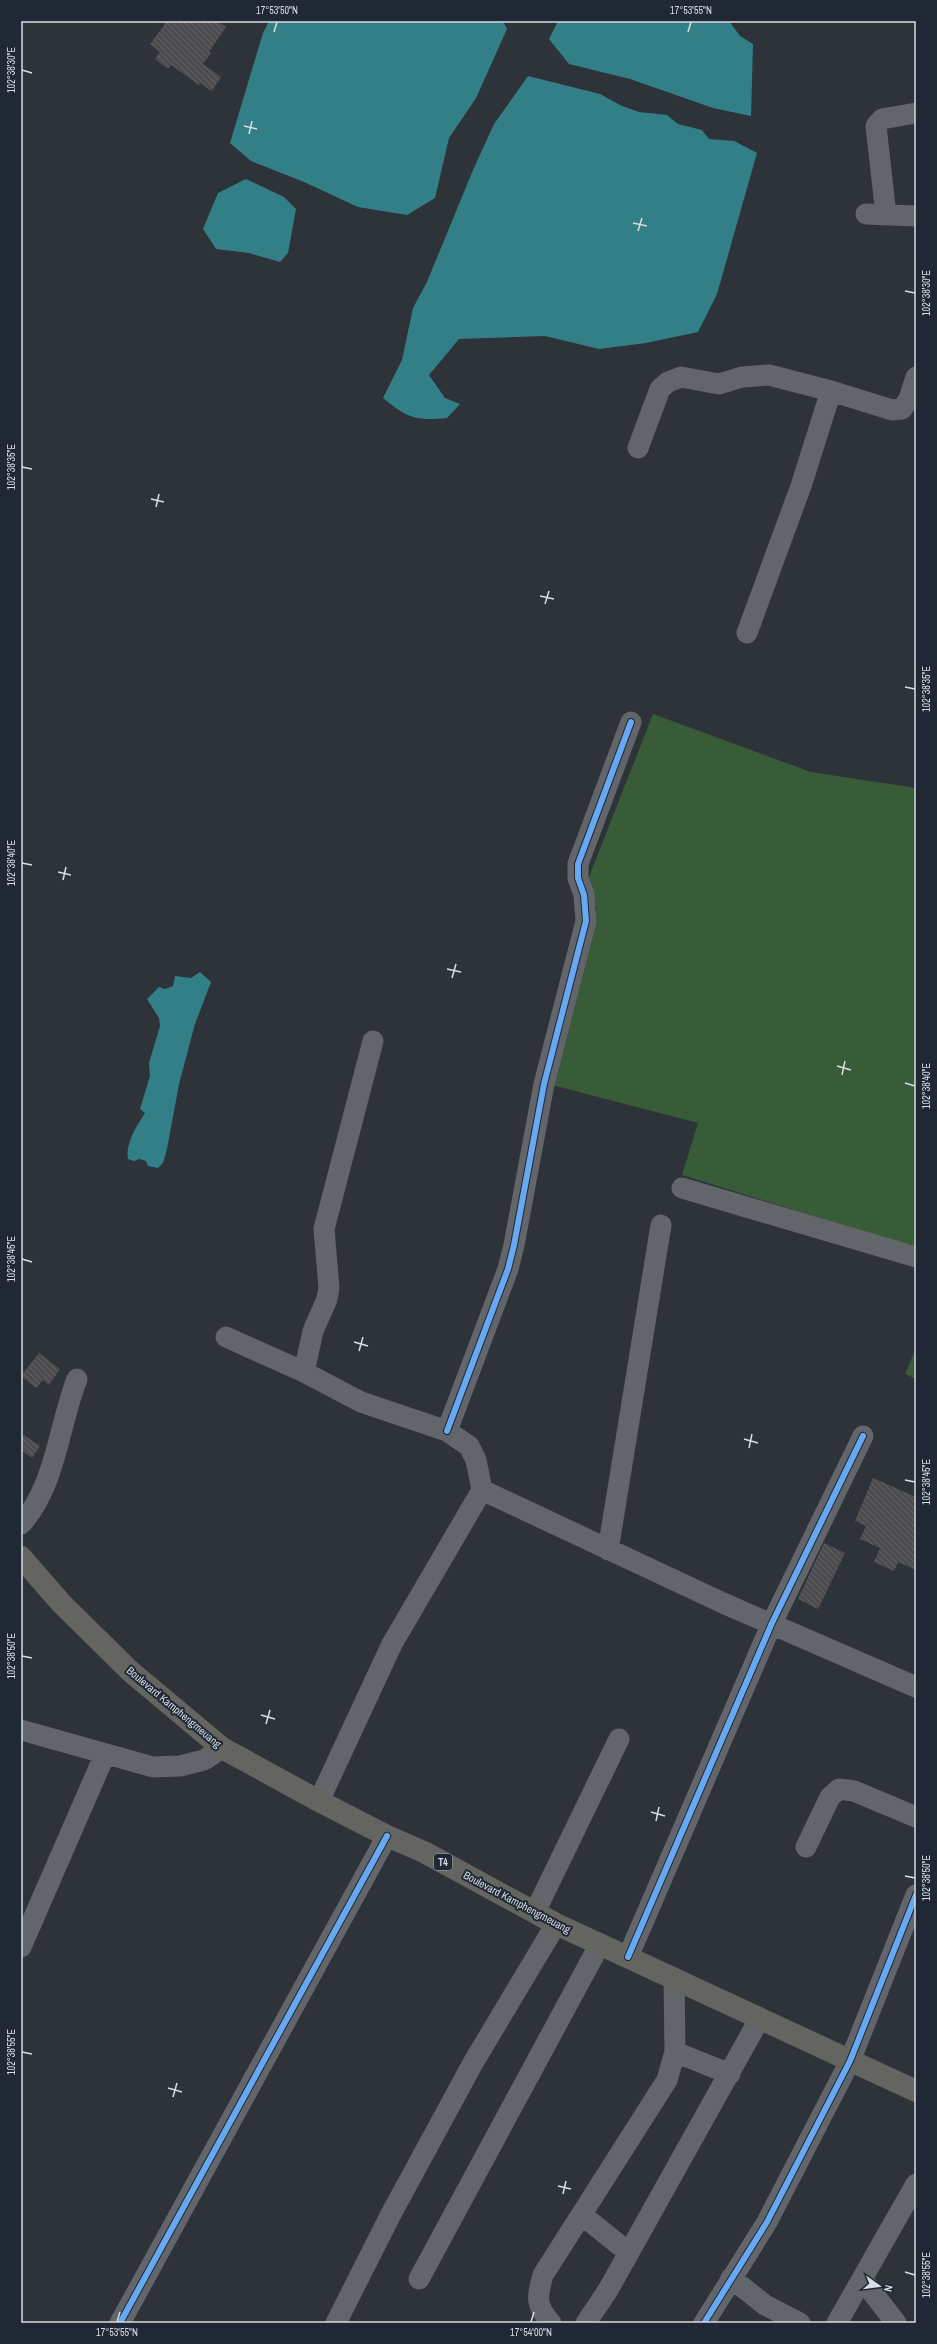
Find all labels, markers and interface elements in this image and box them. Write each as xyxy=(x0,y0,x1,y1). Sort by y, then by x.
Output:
text: 17°53'50"N xyxy=(256,4,298,17)
text: 17°53'55"N xyxy=(670,4,712,17)
text: 102°38'30"E xyxy=(5,47,18,93)
text: 102°38'30"E xyxy=(920,270,933,316)
text: 102°38'35"E xyxy=(5,444,18,490)
text: 102°38'35"E xyxy=(920,666,933,712)
text: 102°38'40"E xyxy=(5,840,18,886)
text: 102°38'40"E xyxy=(920,1063,933,1109)
text: 102°38'45"E xyxy=(5,1236,18,1282)
text: 102°38'45"E xyxy=(920,1459,933,1505)
text: 102°38'50"E xyxy=(5,1633,18,1679)
street label: Boulevard Kamphengmeuang xyxy=(124,1663,224,1751)
road number: T4 xyxy=(434,1854,452,1870)
text: 102°38'50"E xyxy=(920,1855,933,1901)
street label: Boulevard Kamphengmeuang xyxy=(461,1868,573,1936)
text: 102°38'55"E xyxy=(5,2029,18,2075)
text: 102°38'55"E xyxy=(920,2252,933,2298)
north arrow xyxy=(859,2266,899,2306)
text: N xyxy=(881,2284,896,2293)
text: 17°53'55"N xyxy=(96,2326,138,2339)
text: 17°54'00"N xyxy=(510,2326,552,2339)

